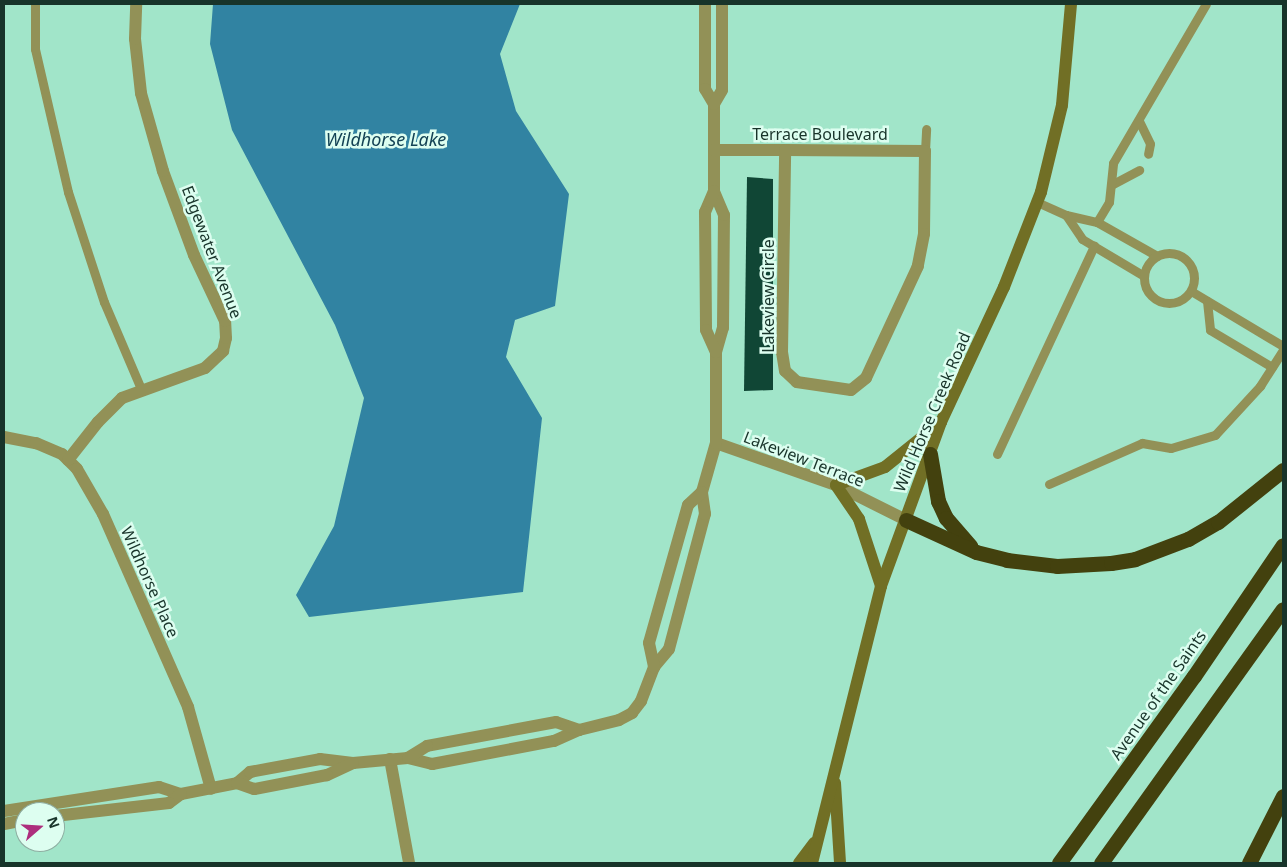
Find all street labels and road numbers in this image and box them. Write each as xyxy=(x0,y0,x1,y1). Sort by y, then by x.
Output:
street label: Terrace Boulevard xyxy=(752,124,888,144)
street label: Edgewater Avenue xyxy=(178,183,246,321)
street label: Lakeview Circle xyxy=(758,239,778,353)
street label: Wild Horse Creek Road xyxy=(890,329,974,495)
street label: Lakeview Terrace xyxy=(741,427,867,491)
street label: Wildhorse Place xyxy=(117,524,183,640)
street label: Avenue of the Saints xyxy=(1106,627,1210,763)

